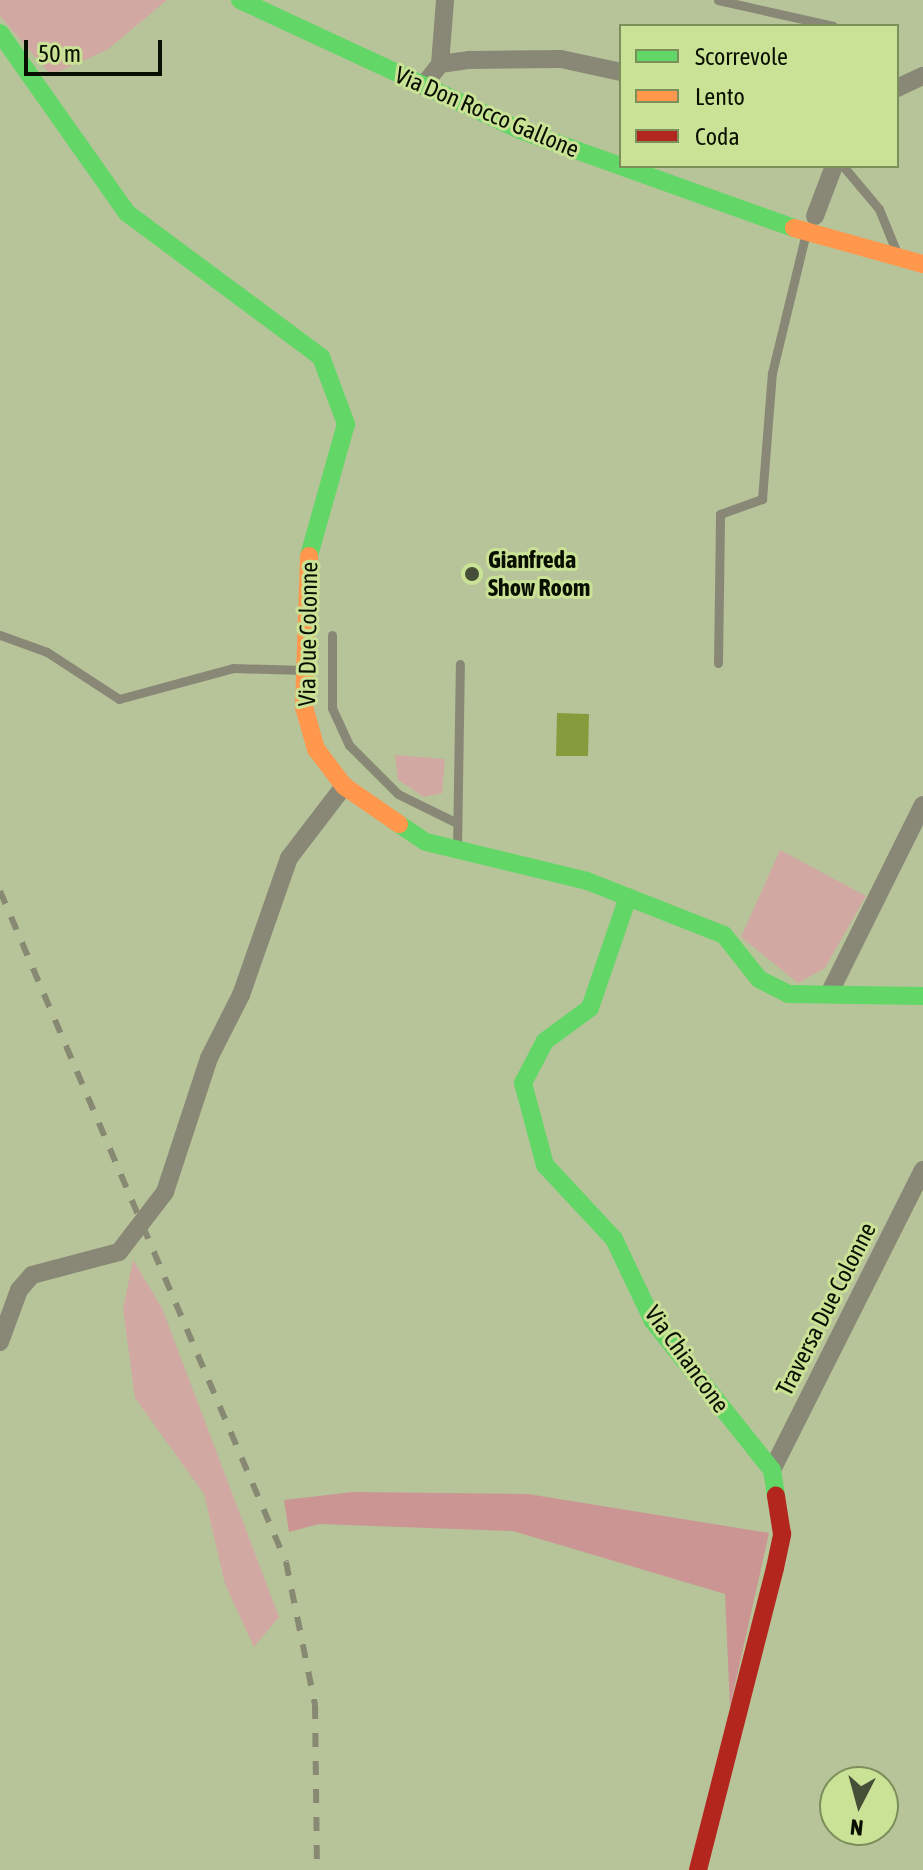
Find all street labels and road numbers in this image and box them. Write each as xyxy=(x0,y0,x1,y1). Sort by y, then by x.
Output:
street label: Via Don Rocco Gallone xyxy=(391,60,583,164)
street label: Via Due Colonne xyxy=(292,561,324,707)
street label: Traversa Due Colonne xyxy=(770,1218,882,1400)
street label: Via Chiancone xyxy=(639,1300,735,1418)

